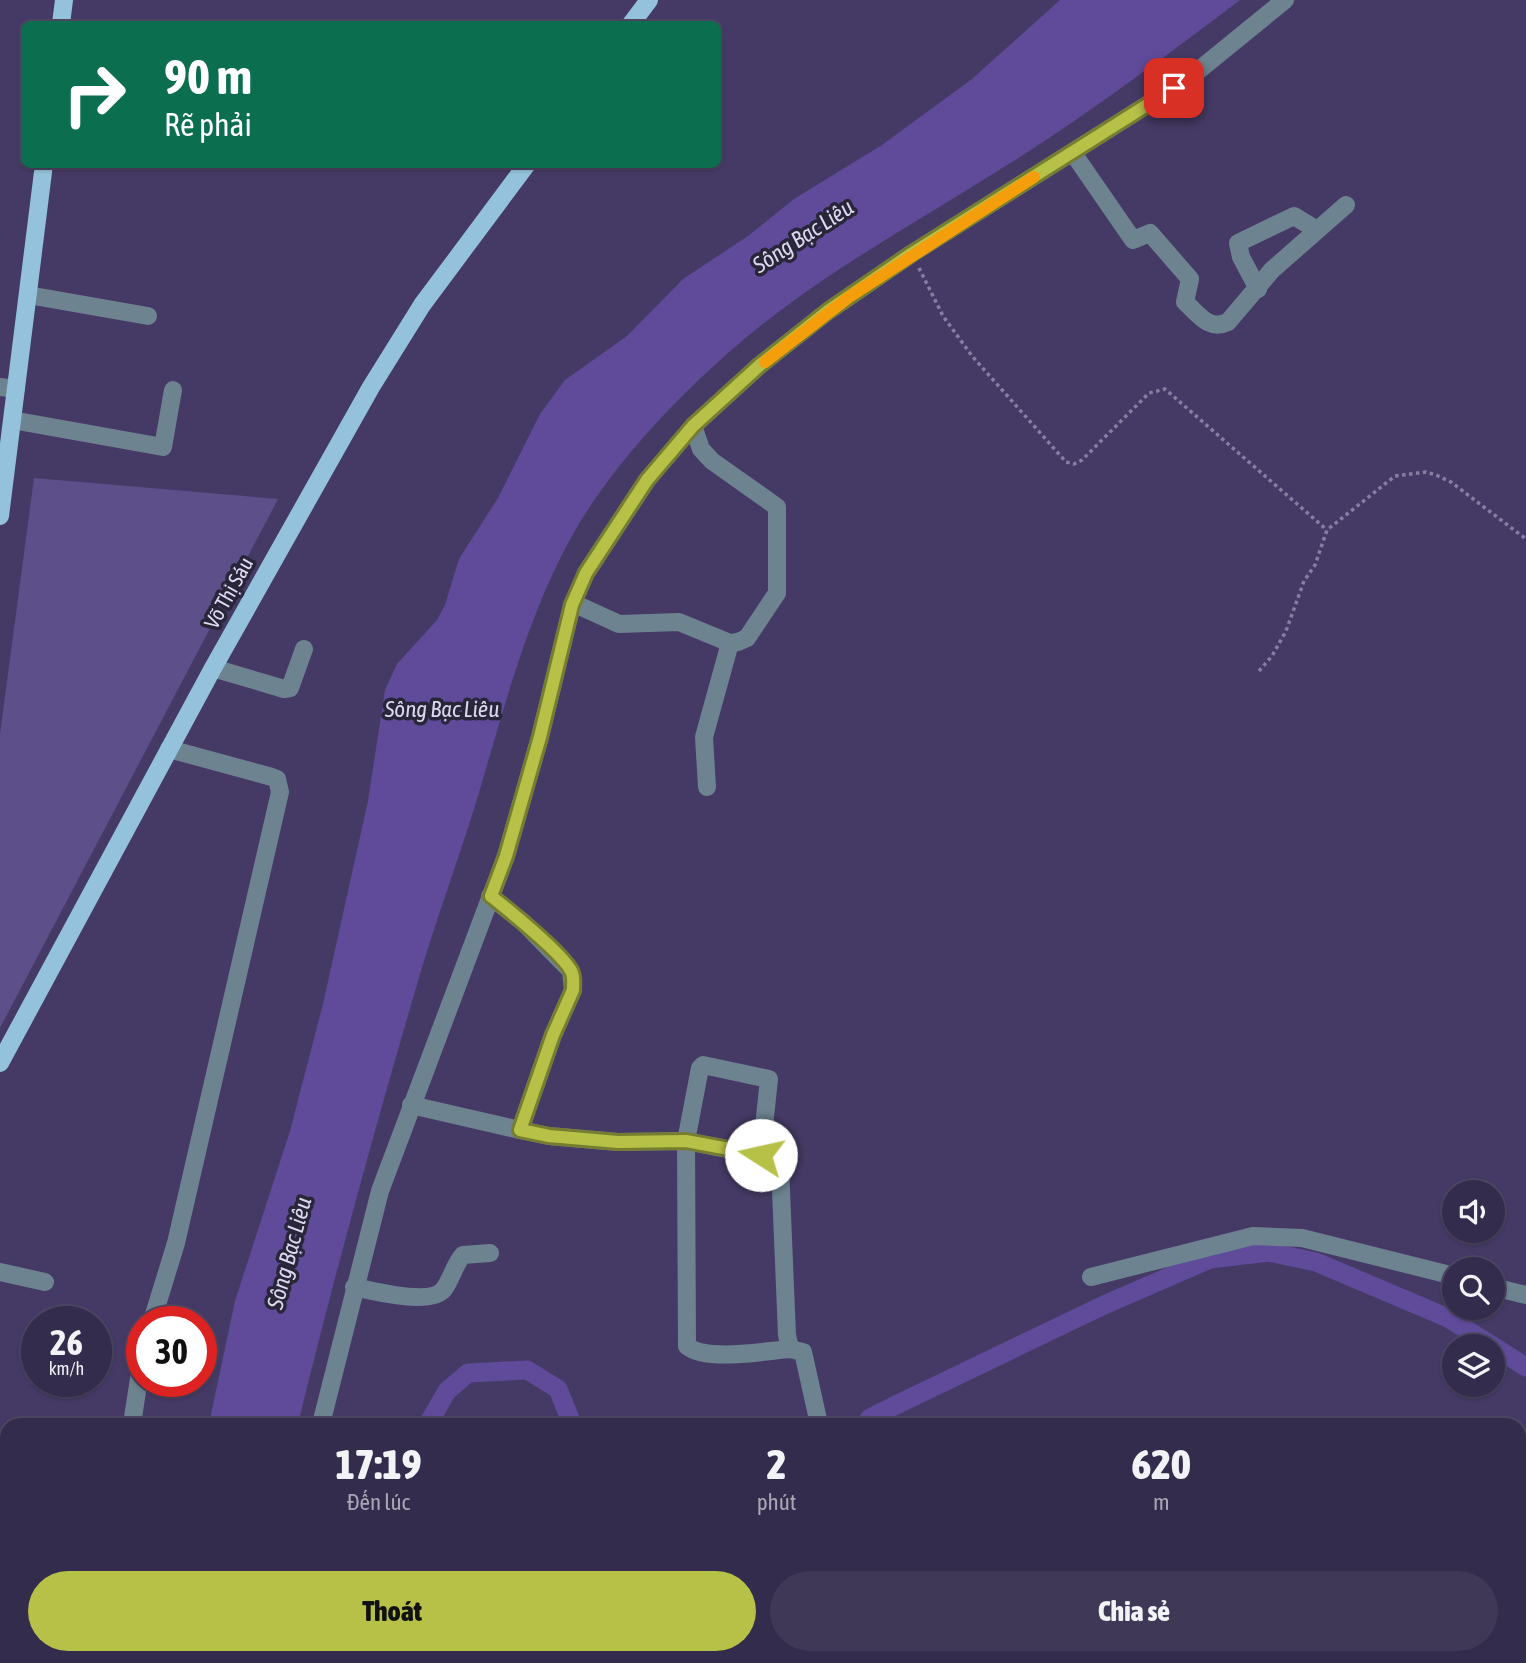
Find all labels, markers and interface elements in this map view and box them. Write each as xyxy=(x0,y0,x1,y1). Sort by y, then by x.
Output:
text: 90 m xyxy=(164,48,252,104)
icon: right xyxy=(49,49,140,140)
pin xyxy=(1144,58,1204,118)
icon: arrive xyxy=(1155,69,1193,107)
text: Rẽ phải xyxy=(164,106,252,143)
water label: Sông Bạc Liêu xyxy=(747,194,858,279)
street label: Võ Thị Sáu xyxy=(199,553,257,632)
water label: Sông Bạc Liêu xyxy=(384,696,499,722)
position arrow xyxy=(724,1118,798,1192)
map controls xyxy=(1442,1180,1505,1397)
button: sound xyxy=(1442,1180,1505,1243)
water label: Sông Bạc Liêu xyxy=(261,1194,316,1313)
button: search xyxy=(1442,1257,1505,1320)
speed limit sign: 30 xyxy=(126,1306,217,1397)
text: 26 xyxy=(50,1322,83,1362)
button: layers xyxy=(1442,1334,1505,1397)
text: km/h xyxy=(49,1358,84,1379)
text: 17:19 xyxy=(335,1440,422,1488)
text: 2 xyxy=(767,1440,786,1488)
text: 620 xyxy=(1132,1440,1191,1488)
text: Đến lúc xyxy=(347,1489,410,1515)
text: phút xyxy=(757,1489,796,1515)
text: m xyxy=(1153,1489,1170,1515)
button: Thoát xyxy=(28,1571,756,1651)
button: Chia sẻ xyxy=(770,1571,1498,1651)

